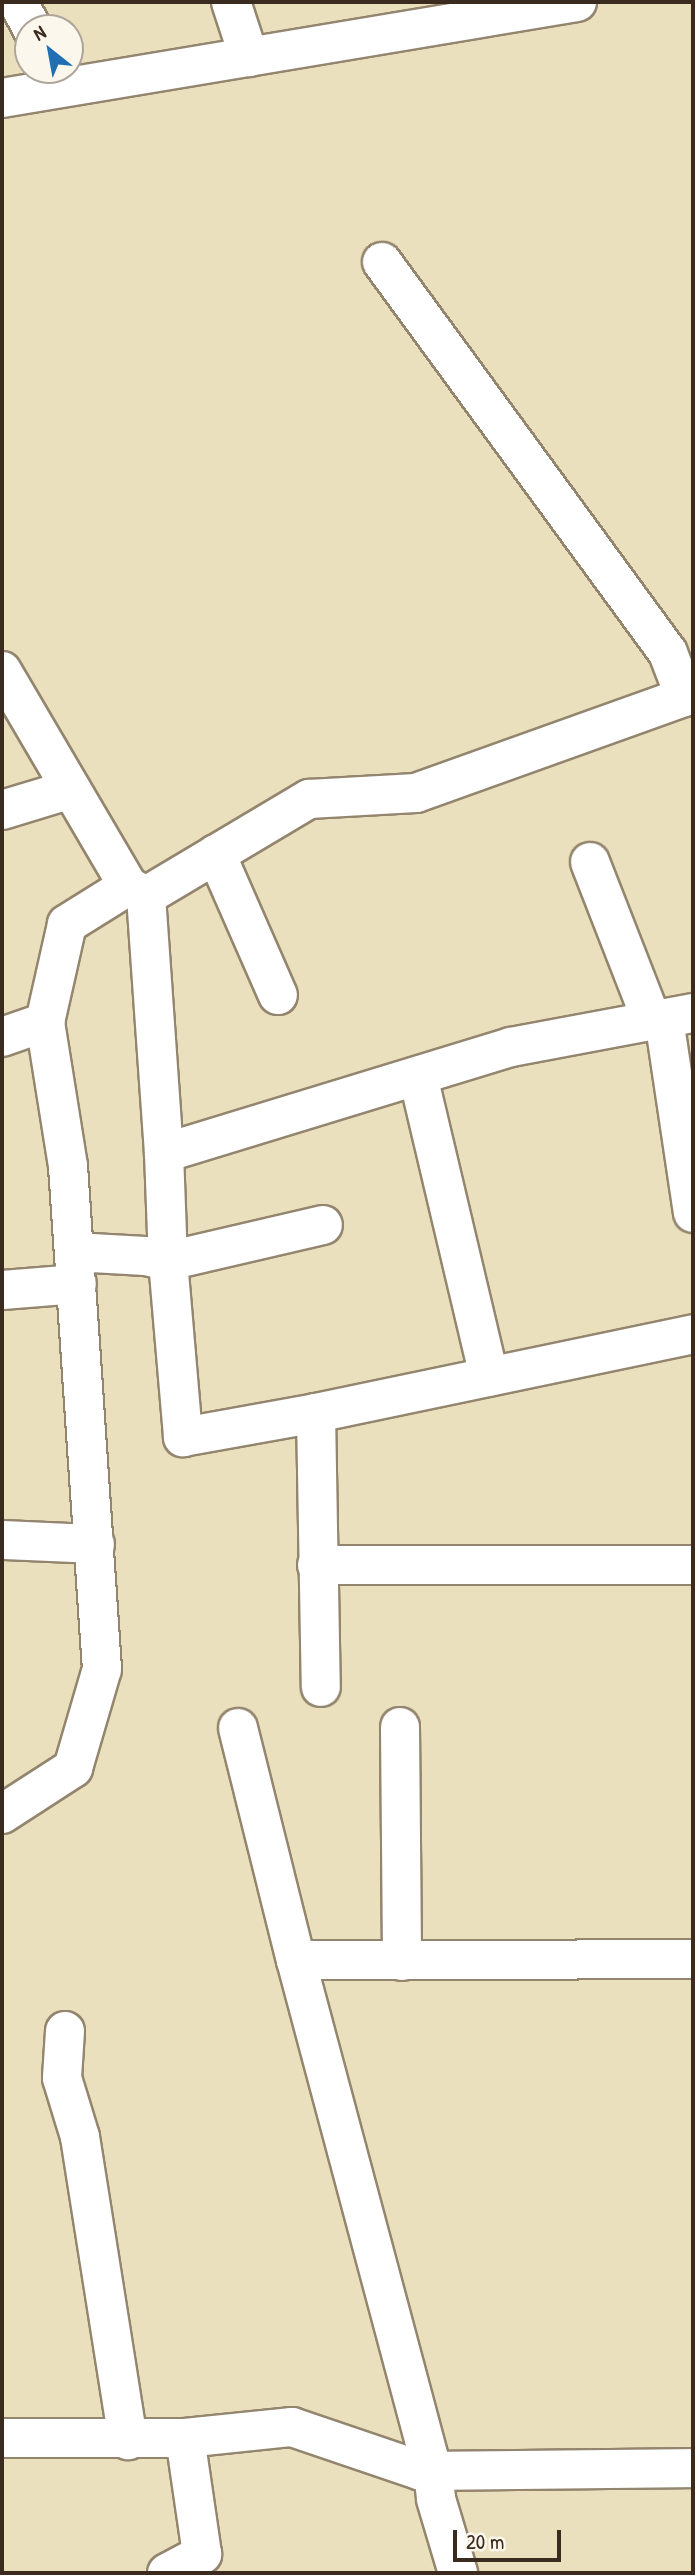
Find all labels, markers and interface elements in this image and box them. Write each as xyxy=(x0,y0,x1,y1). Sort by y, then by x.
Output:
north arrow xyxy=(14,14,84,84)
text: N xyxy=(28,19,50,46)
scale bar xyxy=(457,2516,566,2560)
text: 20 m xyxy=(466,2527,504,2556)

